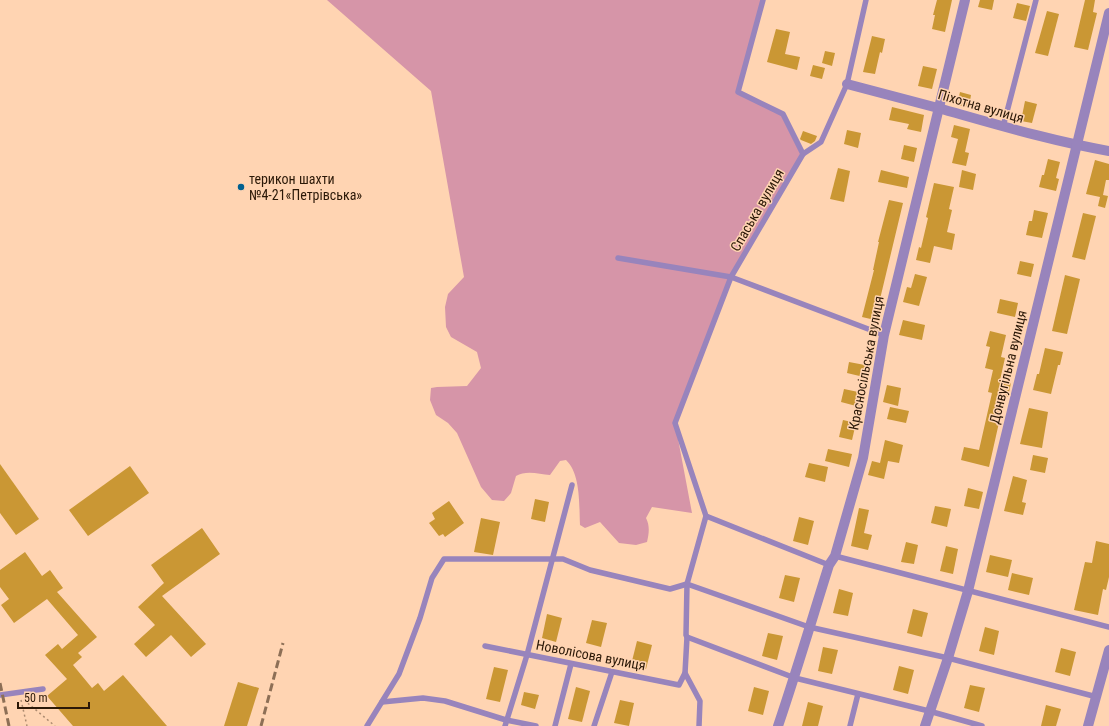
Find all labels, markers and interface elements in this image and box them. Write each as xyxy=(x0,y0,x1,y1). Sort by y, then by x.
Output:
street label: Піхотна вулиця xyxy=(936,86,1026,126)
street label: Спаська вулиця xyxy=(727,166,787,254)
place label: терикон шахти №4-21«Петрівська» xyxy=(249,171,362,203)
marker: терикон шахти №4-21«Петрівська» xyxy=(236,182,246,192)
street label: Красносільська вулиця xyxy=(845,295,887,431)
street label: Донвугільна вулиця xyxy=(986,309,1030,425)
street label: Новолісова вулиця xyxy=(535,637,647,673)
scale bar xyxy=(18,684,89,710)
text: 50 m xyxy=(24,691,48,705)

